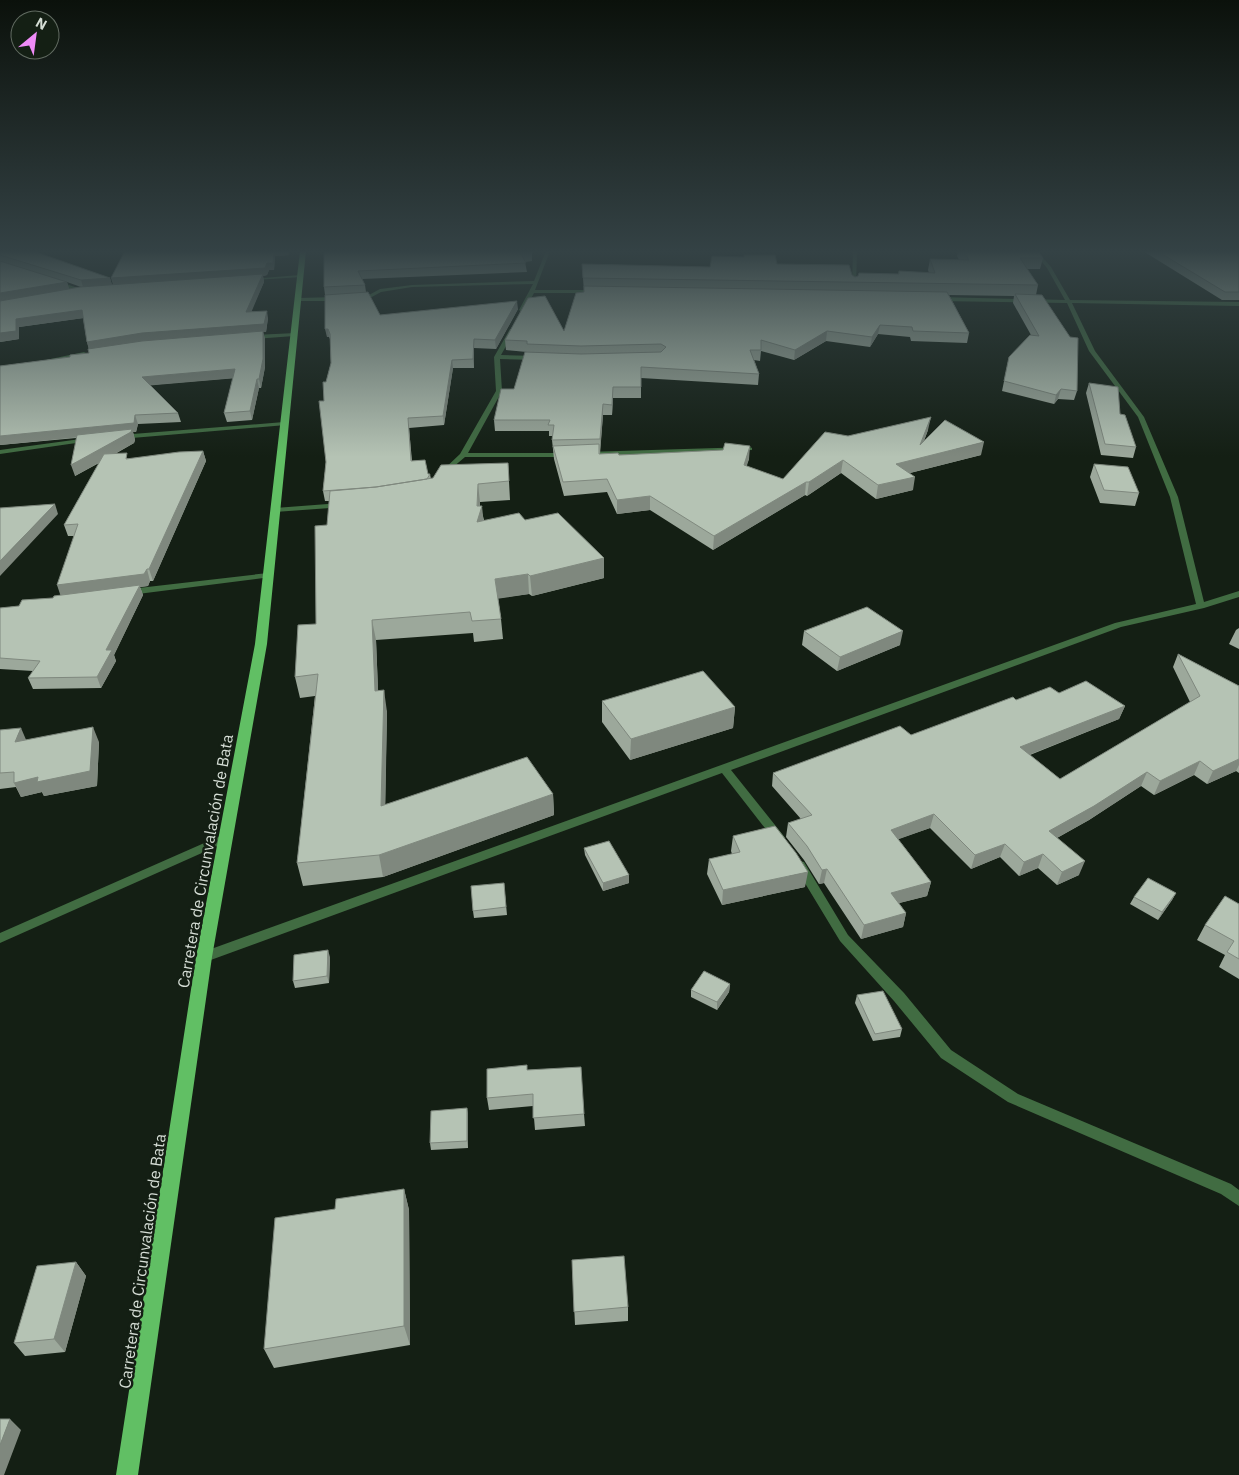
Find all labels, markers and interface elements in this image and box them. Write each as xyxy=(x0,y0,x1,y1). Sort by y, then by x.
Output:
north arrow xyxy=(10,10,60,60)
text: N xyxy=(33,13,50,34)
street label: Carretera de Circunvalación de Bata xyxy=(173,732,237,989)
street label: Carretera de Circunvalación de Bata xyxy=(114,1132,170,1390)

